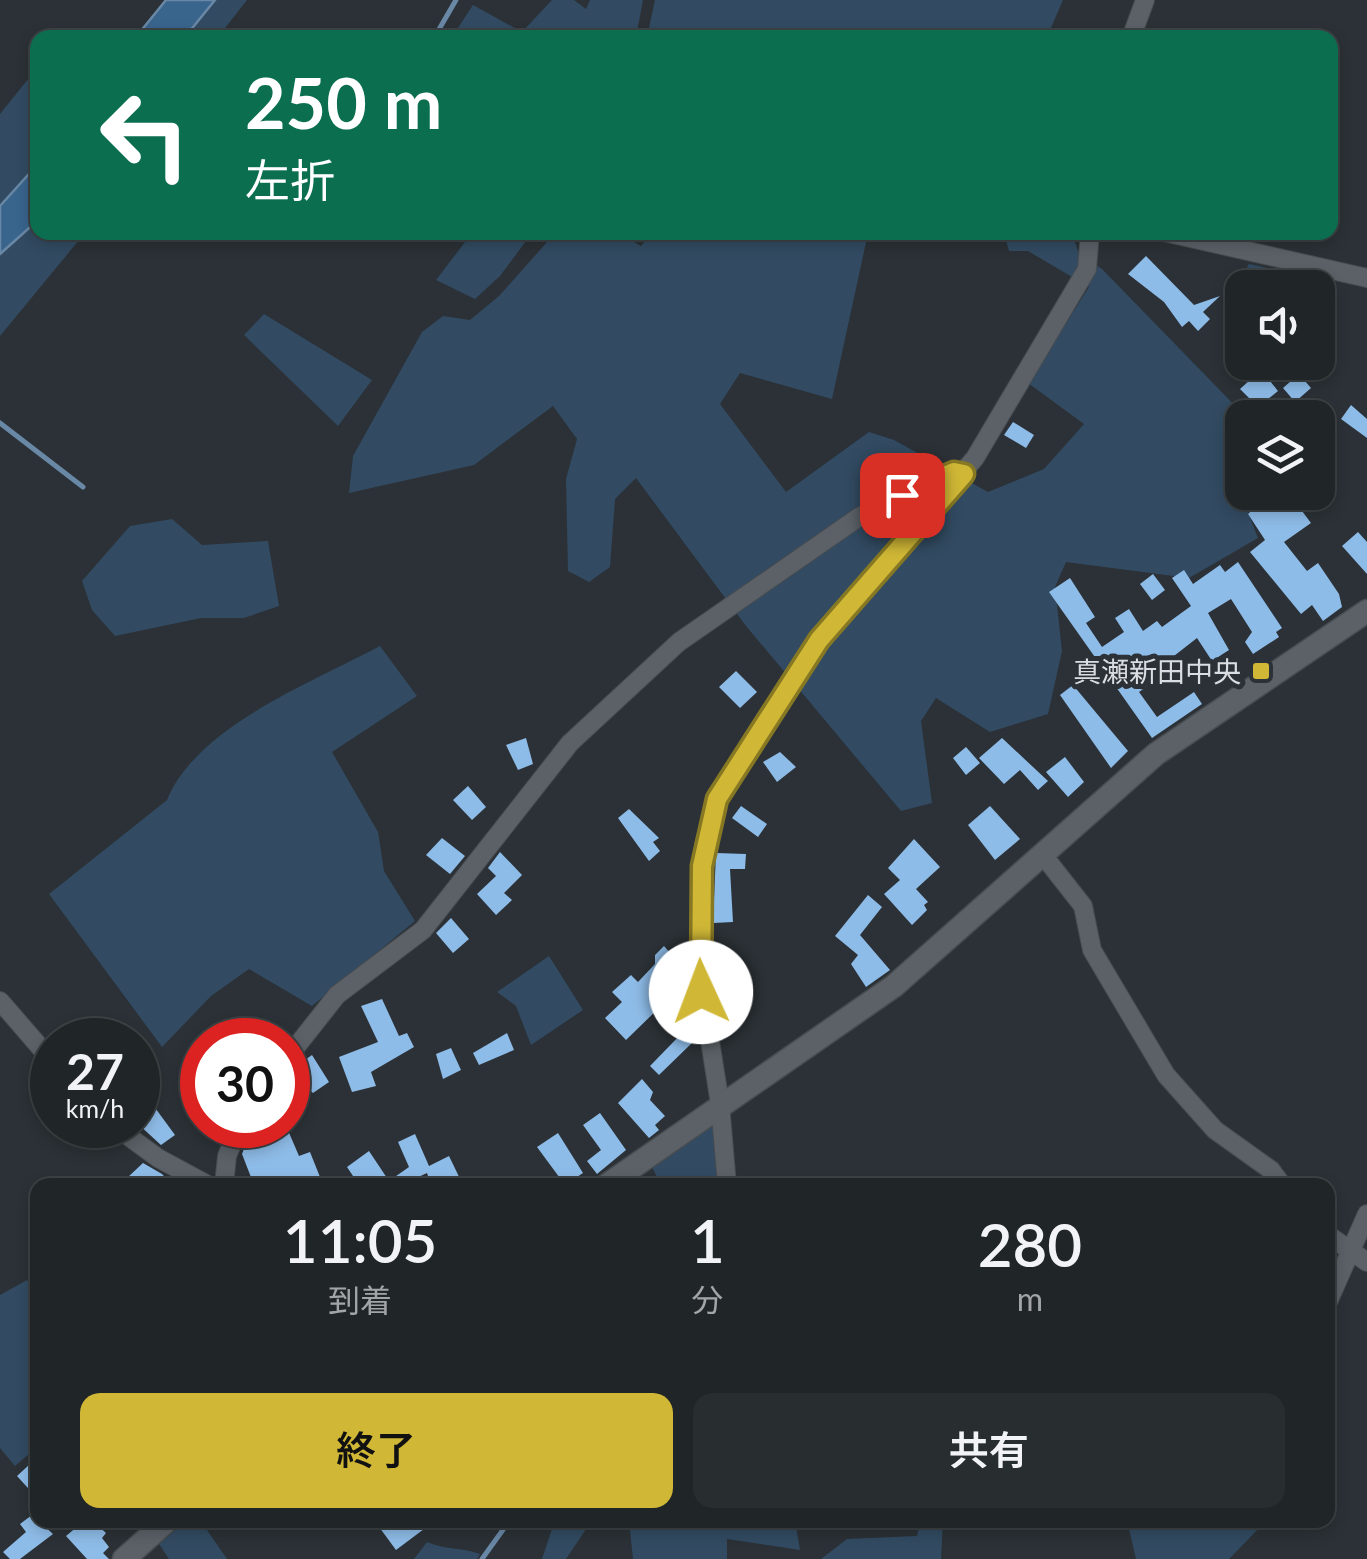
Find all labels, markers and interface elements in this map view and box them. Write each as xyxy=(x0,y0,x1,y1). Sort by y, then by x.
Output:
text: 250 m xyxy=(245,60,442,144)
icon: left xyxy=(80,70,210,200)
text: 左折 xyxy=(245,153,335,207)
map controls xyxy=(1225,270,1335,510)
button: sound xyxy=(1225,270,1335,380)
button: layers xyxy=(1225,400,1335,510)
pin xyxy=(860,453,945,538)
icon: arrive xyxy=(875,468,930,523)
place label: 真瀬新田中央 xyxy=(1073,654,1241,688)
marker: 真瀬新田中央 xyxy=(1250,660,1272,682)
position arrow xyxy=(649,940,753,1044)
speed limit sign: 30 xyxy=(180,1018,310,1148)
text: 27 xyxy=(66,1041,124,1101)
text: km/h xyxy=(66,1093,124,1123)
text: 11:05 xyxy=(283,1204,437,1276)
text: 1 xyxy=(690,1204,725,1276)
text: 280 xyxy=(978,1208,1082,1280)
text: m xyxy=(1017,1279,1043,1318)
text: 到着 xyxy=(328,1280,392,1319)
text: 分 xyxy=(692,1280,724,1319)
button: 終了 xyxy=(80,1393,673,1508)
button: 共有 xyxy=(693,1393,1285,1508)

